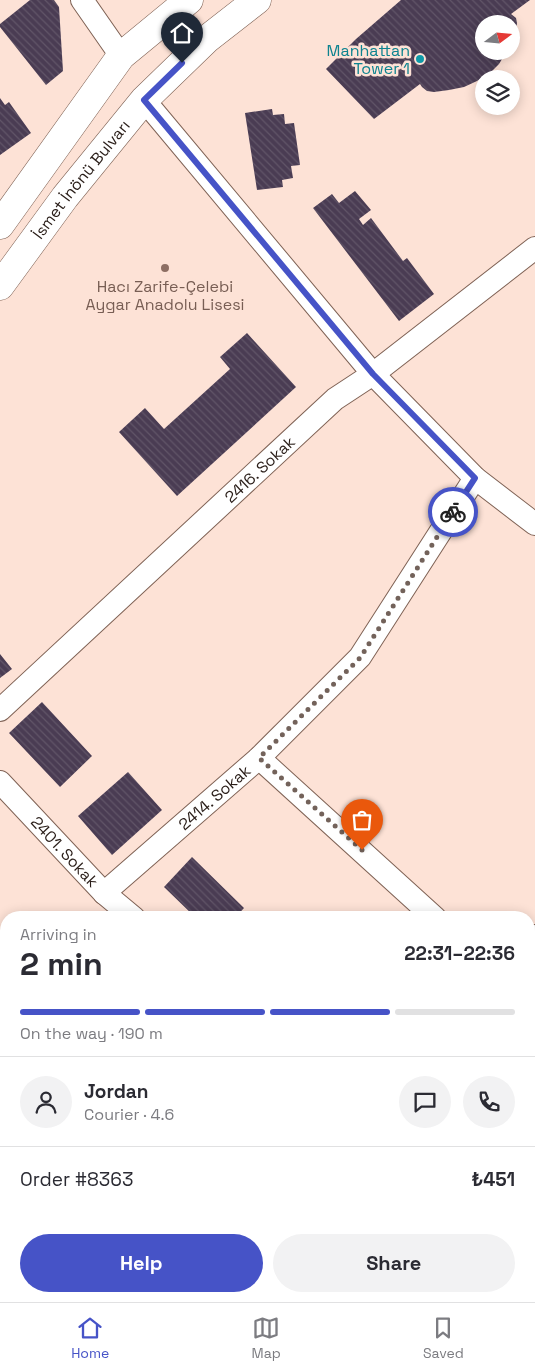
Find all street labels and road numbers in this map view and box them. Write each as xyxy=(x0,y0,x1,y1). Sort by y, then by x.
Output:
street label: İsmet İnönü Bulvarı xyxy=(28,116,135,243)
street label: 2416. Sokak xyxy=(220,431,300,507)
street label: 2414. Sokak xyxy=(174,760,255,835)
street label: 2401. Sokak xyxy=(26,812,103,892)

